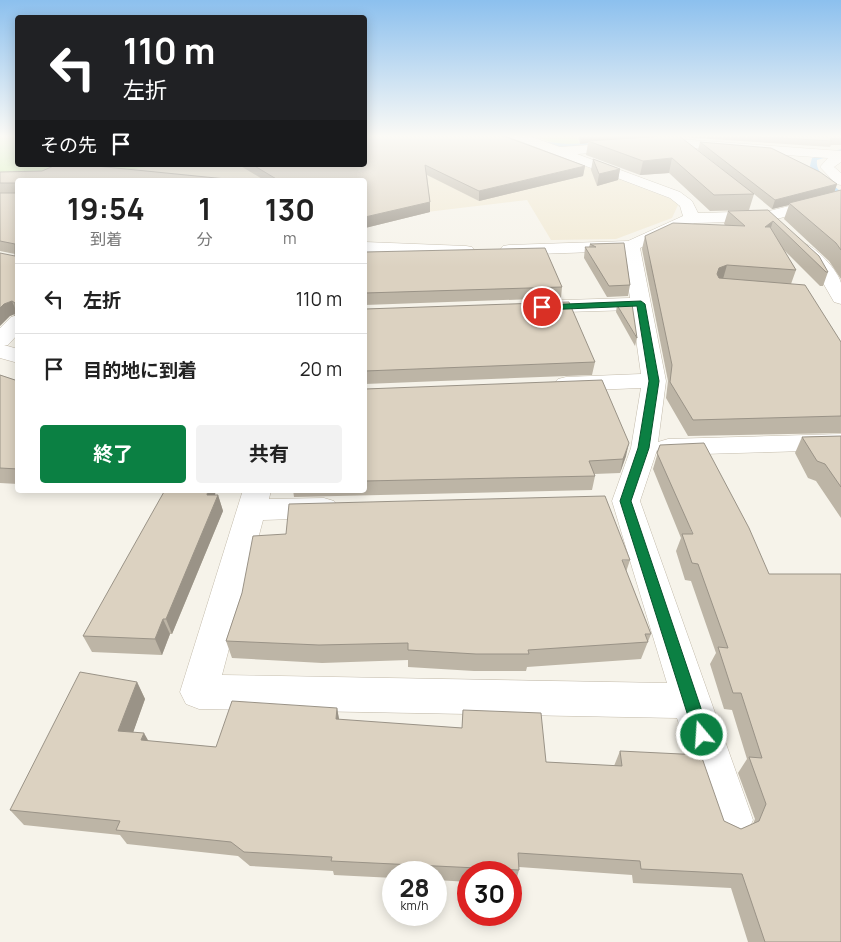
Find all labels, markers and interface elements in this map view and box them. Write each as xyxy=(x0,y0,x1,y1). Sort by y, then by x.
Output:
text: 110 m xyxy=(123,27,215,75)
icon: left xyxy=(40,35,105,100)
text: 左折 xyxy=(123,75,167,105)
icon: arrive xyxy=(107,130,135,158)
text: その先 xyxy=(40,132,97,158)
text: 19:54 xyxy=(67,188,145,229)
text: 1 xyxy=(198,188,211,229)
text: 130 xyxy=(265,189,315,230)
text: m xyxy=(283,227,297,249)
text: 到着 xyxy=(90,228,122,250)
text: 分 xyxy=(197,228,213,250)
icon: left xyxy=(40,285,68,313)
text: 110 m xyxy=(296,286,342,312)
pin xyxy=(521,286,563,328)
text: 左折 xyxy=(83,287,121,313)
icon: arrive xyxy=(528,293,556,321)
icon: arrive xyxy=(40,355,68,383)
text: 20 m xyxy=(300,356,342,382)
text: 目的地に到着 xyxy=(83,357,197,383)
button: 終了 xyxy=(40,425,186,483)
button: 共有 xyxy=(196,425,342,483)
position arrow xyxy=(675,708,727,760)
speed limit sign: 30 xyxy=(457,861,522,926)
text: 28 xyxy=(399,870,430,905)
text: km/h xyxy=(401,897,428,914)

